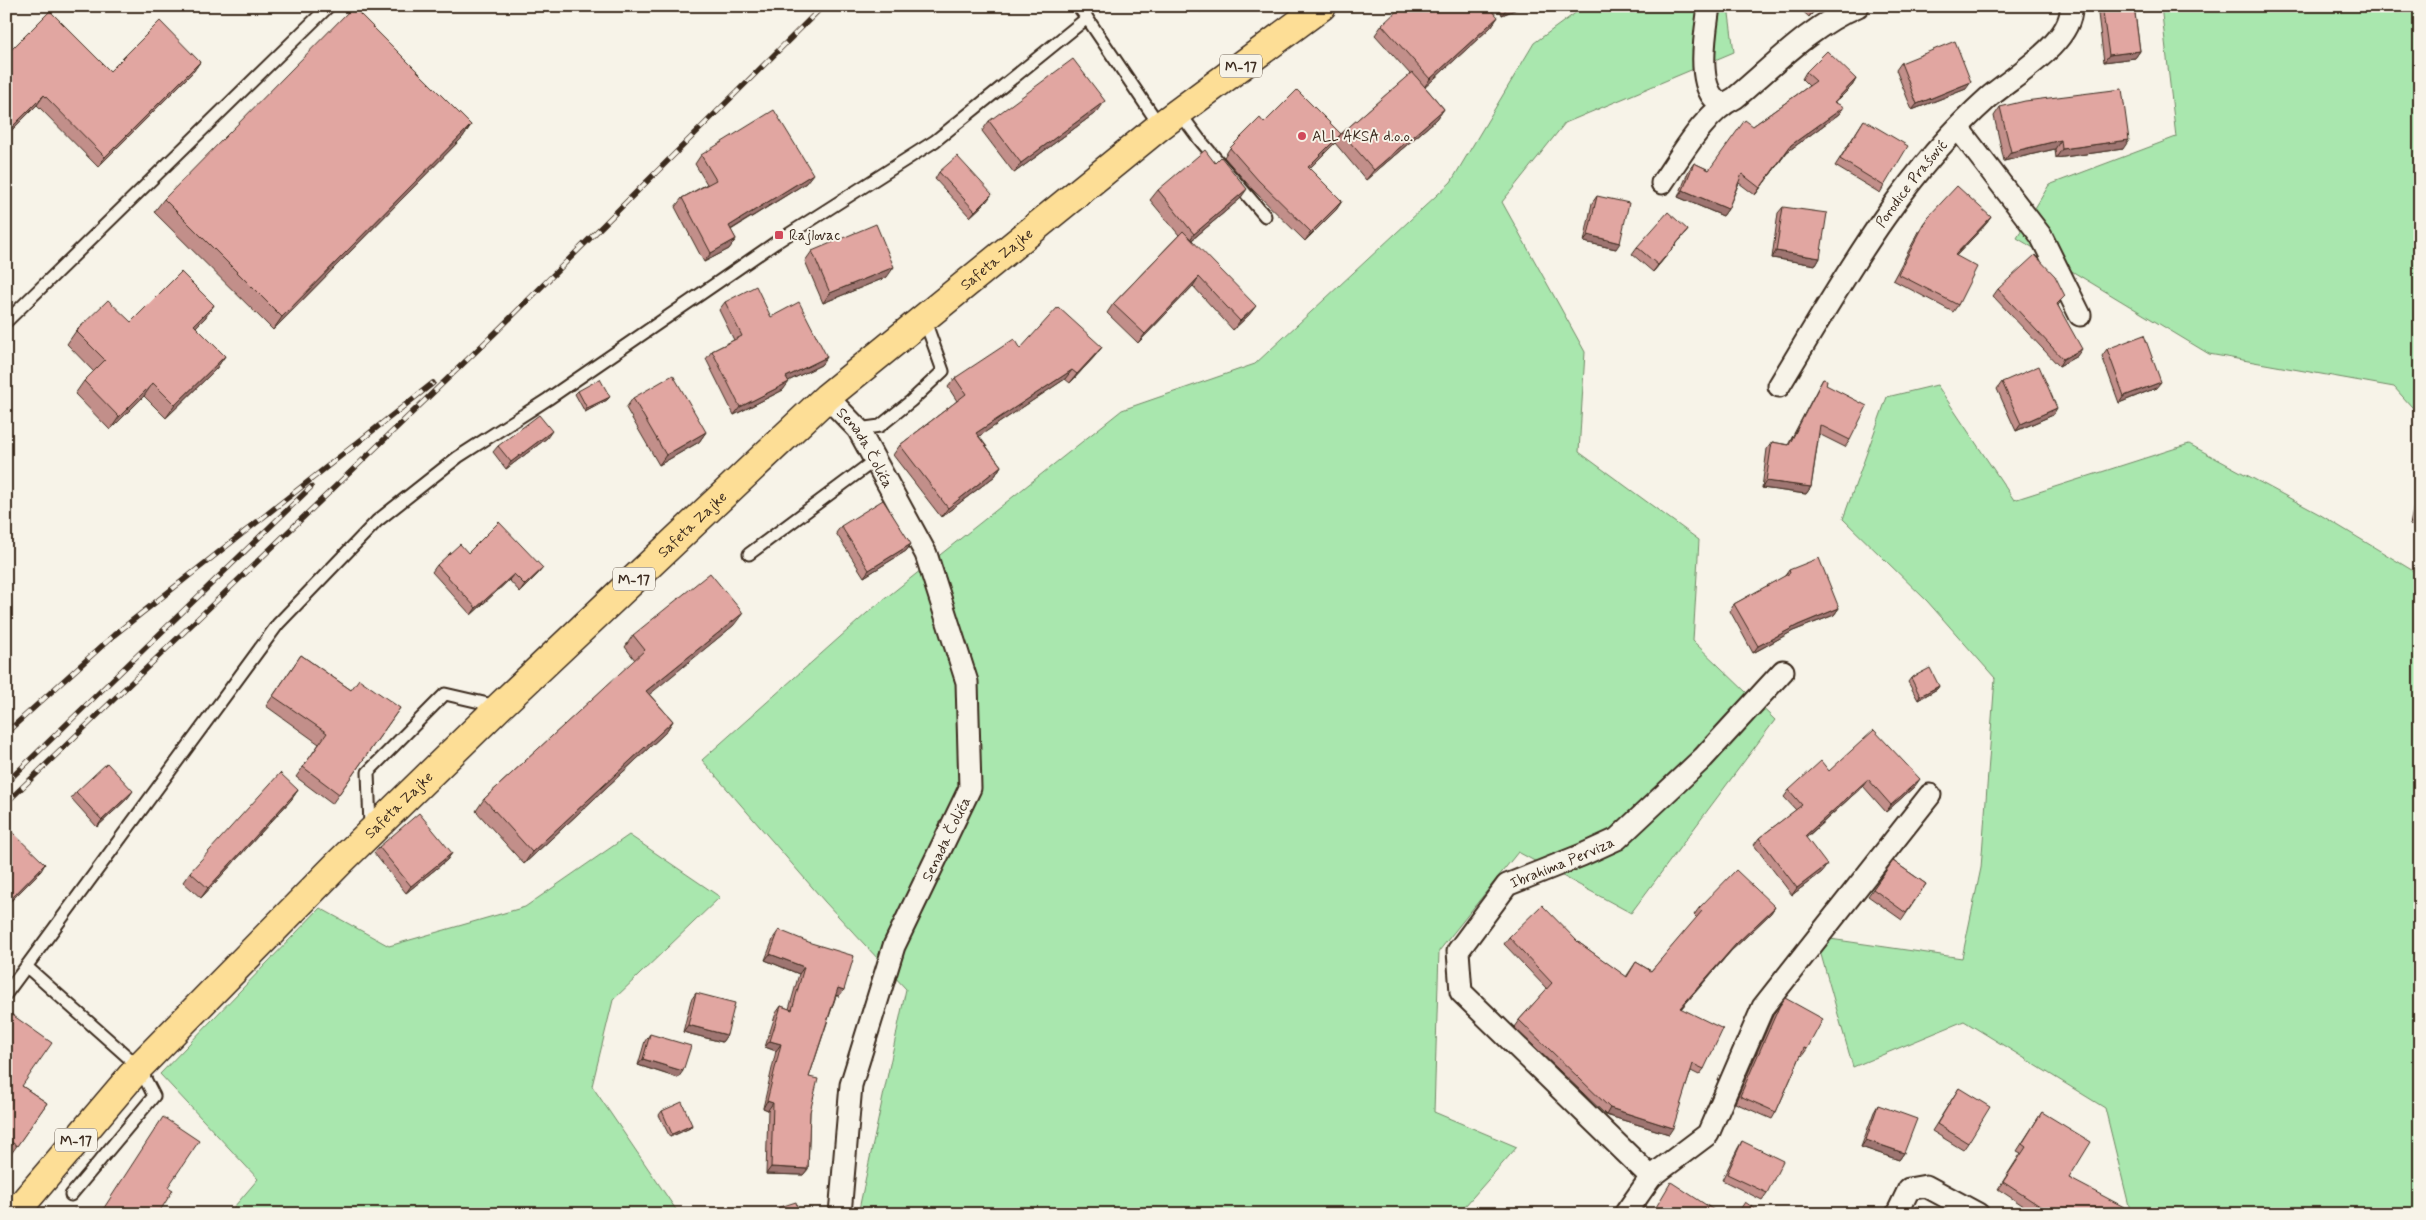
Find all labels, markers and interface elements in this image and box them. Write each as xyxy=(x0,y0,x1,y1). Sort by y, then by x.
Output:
road number: M-17 xyxy=(1220,54,1262,78)
place label: ALL AKSA d.o.o. xyxy=(1312,127,1413,147)
marker: ALL AKSA d.o.o. xyxy=(1296,130,1308,142)
street label: Porodice Praśović xyxy=(1871,136,1952,232)
street label: Safeta Zajke xyxy=(957,224,1038,295)
place label: Rajlovac xyxy=(789,226,840,246)
marker: Rajlovac xyxy=(773,229,785,241)
street label: Senada Čolića xyxy=(832,404,897,492)
street label: Safeta Zajke xyxy=(654,487,732,563)
road number: M-17 xyxy=(613,568,655,590)
street label: Safeta Zajke xyxy=(361,767,438,844)
street label: Senada Čolića xyxy=(917,793,976,885)
street label: Ibrahima Perviza xyxy=(1507,832,1618,894)
road number: M-17 xyxy=(55,1128,97,1152)

